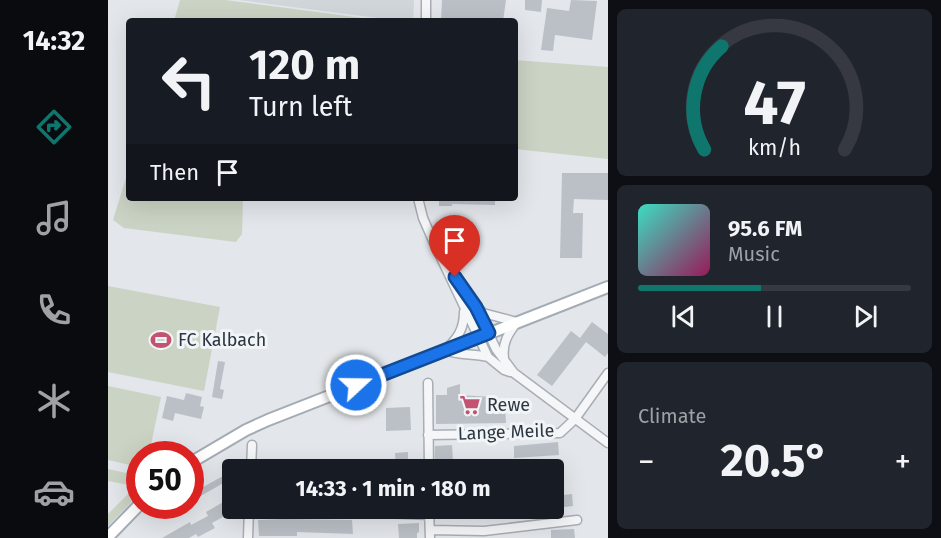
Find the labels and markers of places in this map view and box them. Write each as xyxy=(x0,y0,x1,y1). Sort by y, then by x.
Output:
pin xyxy=(429,215,480,277)
sports icon: FC Kalbach xyxy=(149,328,173,352)
place label: FC Kalbach xyxy=(178,329,266,351)
supermarket icon: Rewe xyxy=(458,393,482,417)
place label: Rewe xyxy=(487,394,530,416)

